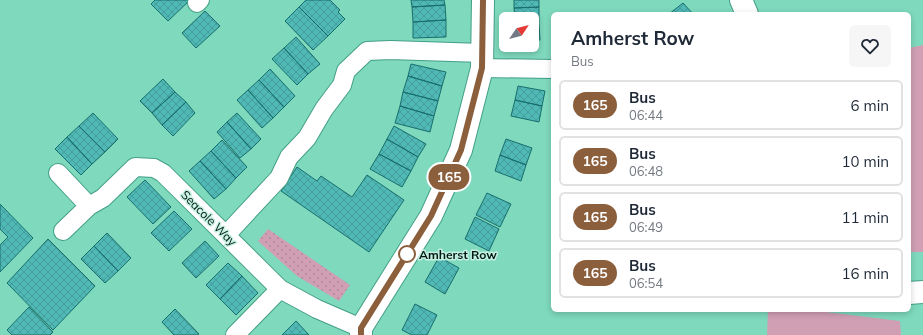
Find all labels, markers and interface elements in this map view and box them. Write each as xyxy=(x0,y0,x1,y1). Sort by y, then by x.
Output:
north arrow xyxy=(499,12,539,52)
map controls xyxy=(499,12,539,52)
button: heart xyxy=(849,25,891,67)
text: Amherst Row xyxy=(571,26,694,50)
text: Bus xyxy=(571,53,594,69)
text: Bus xyxy=(629,88,656,107)
text: 165 xyxy=(582,96,608,114)
text: 6 min xyxy=(851,96,889,115)
text: 06:44 xyxy=(629,107,663,123)
text: Bus xyxy=(629,144,656,163)
text: 165 xyxy=(582,152,608,170)
text: 10 min xyxy=(842,152,889,171)
text: 06:48 xyxy=(629,163,663,179)
line badge: 165 xyxy=(426,164,472,190)
text: 165 xyxy=(436,168,462,186)
street label: Seacole Way xyxy=(178,187,240,249)
text: Bus xyxy=(629,200,656,219)
text: 165 xyxy=(582,208,608,226)
text: 11 min xyxy=(842,208,889,227)
text: 06:49 xyxy=(629,219,663,235)
marker: Amherst Row xyxy=(398,245,416,263)
place label: Amherst Row xyxy=(419,247,497,262)
text: Bus xyxy=(629,256,656,275)
text: 165 xyxy=(582,264,608,282)
text: 16 min xyxy=(842,264,889,283)
text: 06:54 xyxy=(629,275,663,291)

